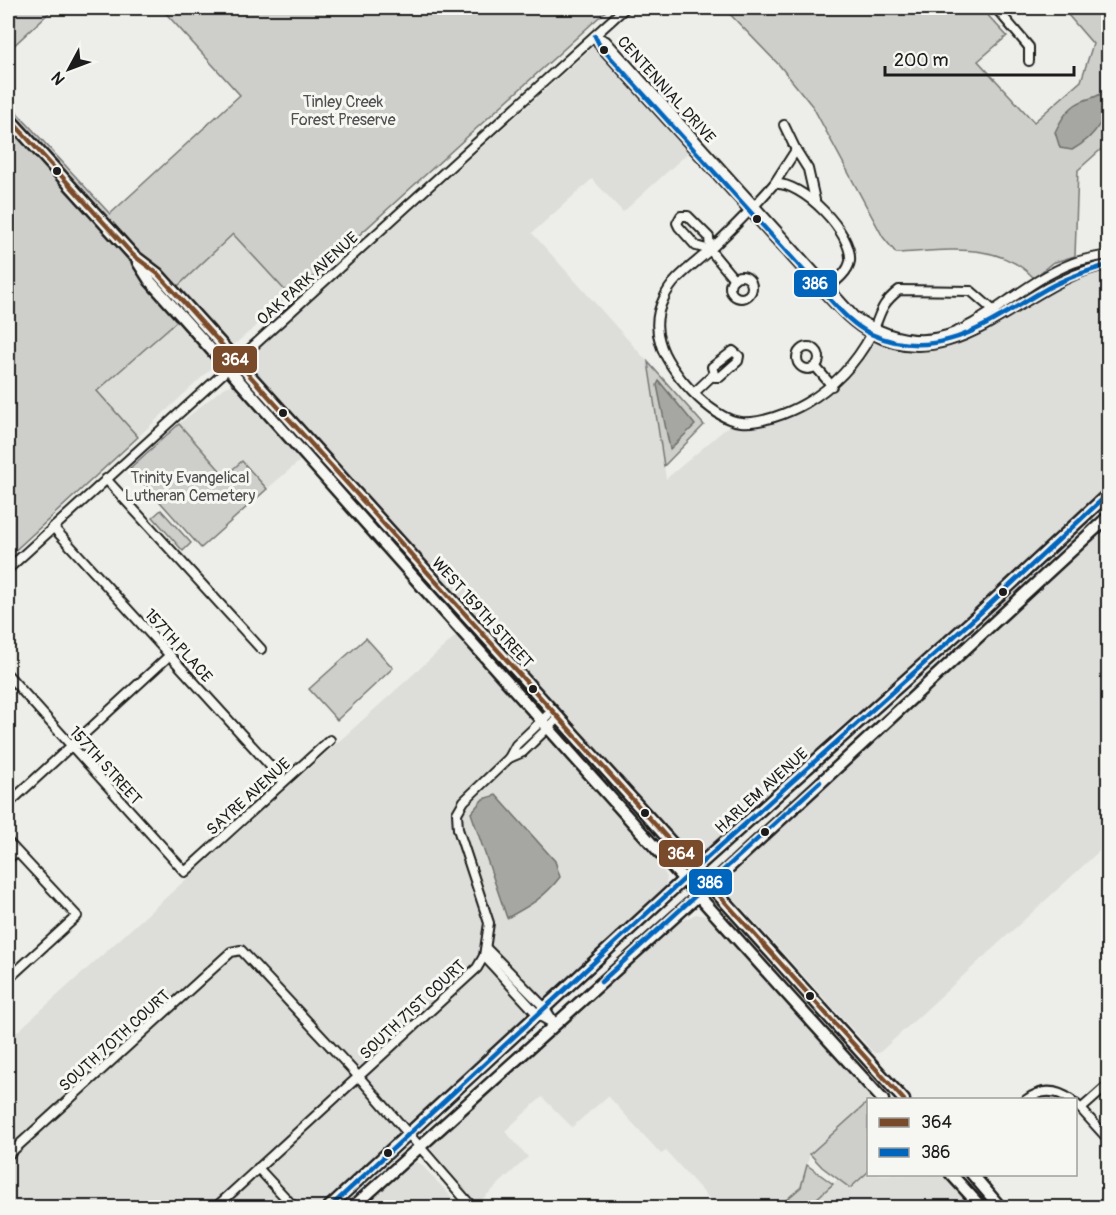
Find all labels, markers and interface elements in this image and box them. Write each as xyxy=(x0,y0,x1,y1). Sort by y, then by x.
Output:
street label: CENTENNIAL DRIVE xyxy=(613,32,720,147)
north arrow xyxy=(39,39,99,99)
scale bar xyxy=(885,39,1074,77)
unlabelled marker xyxy=(598,44,610,56)
text: 200 m xyxy=(894,49,949,72)
text: N xyxy=(47,67,70,89)
park label: Tinley Creek Forest Preserve xyxy=(290,92,396,130)
unlabelled marker xyxy=(51,165,63,177)
unlabelled marker xyxy=(751,213,763,225)
street label: OAK PARK AVENUE xyxy=(253,228,363,330)
line badge: 386 xyxy=(793,269,838,298)
text: 386 xyxy=(802,274,828,294)
line badge: 364 xyxy=(212,345,258,374)
text: 364 xyxy=(221,350,249,370)
unlabelled marker xyxy=(277,407,289,419)
park label: Trinity Evangelical Lutheran Cemetery xyxy=(125,468,256,506)
street label: WEST 159TH STREET xyxy=(427,553,537,672)
unlabelled marker xyxy=(997,586,1009,598)
street label: 157TH PLACE xyxy=(140,605,217,687)
unlabelled marker xyxy=(527,683,539,695)
street label: 157TH STREET xyxy=(65,722,146,809)
street label: HARLEM AVENUE xyxy=(711,744,812,838)
street label: SAYRE AVENUE xyxy=(202,754,295,840)
unlabelled marker xyxy=(639,807,651,819)
unlabelled marker xyxy=(759,826,771,838)
line badge: 364 xyxy=(658,839,704,868)
text: 364 xyxy=(667,844,695,864)
line badge: 386 xyxy=(688,868,733,896)
text: 386 xyxy=(697,873,723,893)
street label: SOUTH 71ST COURT xyxy=(356,956,470,1064)
street label: SOUTH 70TH COURT xyxy=(55,986,174,1096)
unlabelled marker xyxy=(804,990,816,1002)
legend xyxy=(867,1098,1077,1176)
text: 364 xyxy=(921,1111,953,1134)
text: 386 xyxy=(921,1141,951,1164)
unlabelled marker xyxy=(382,1147,394,1159)

